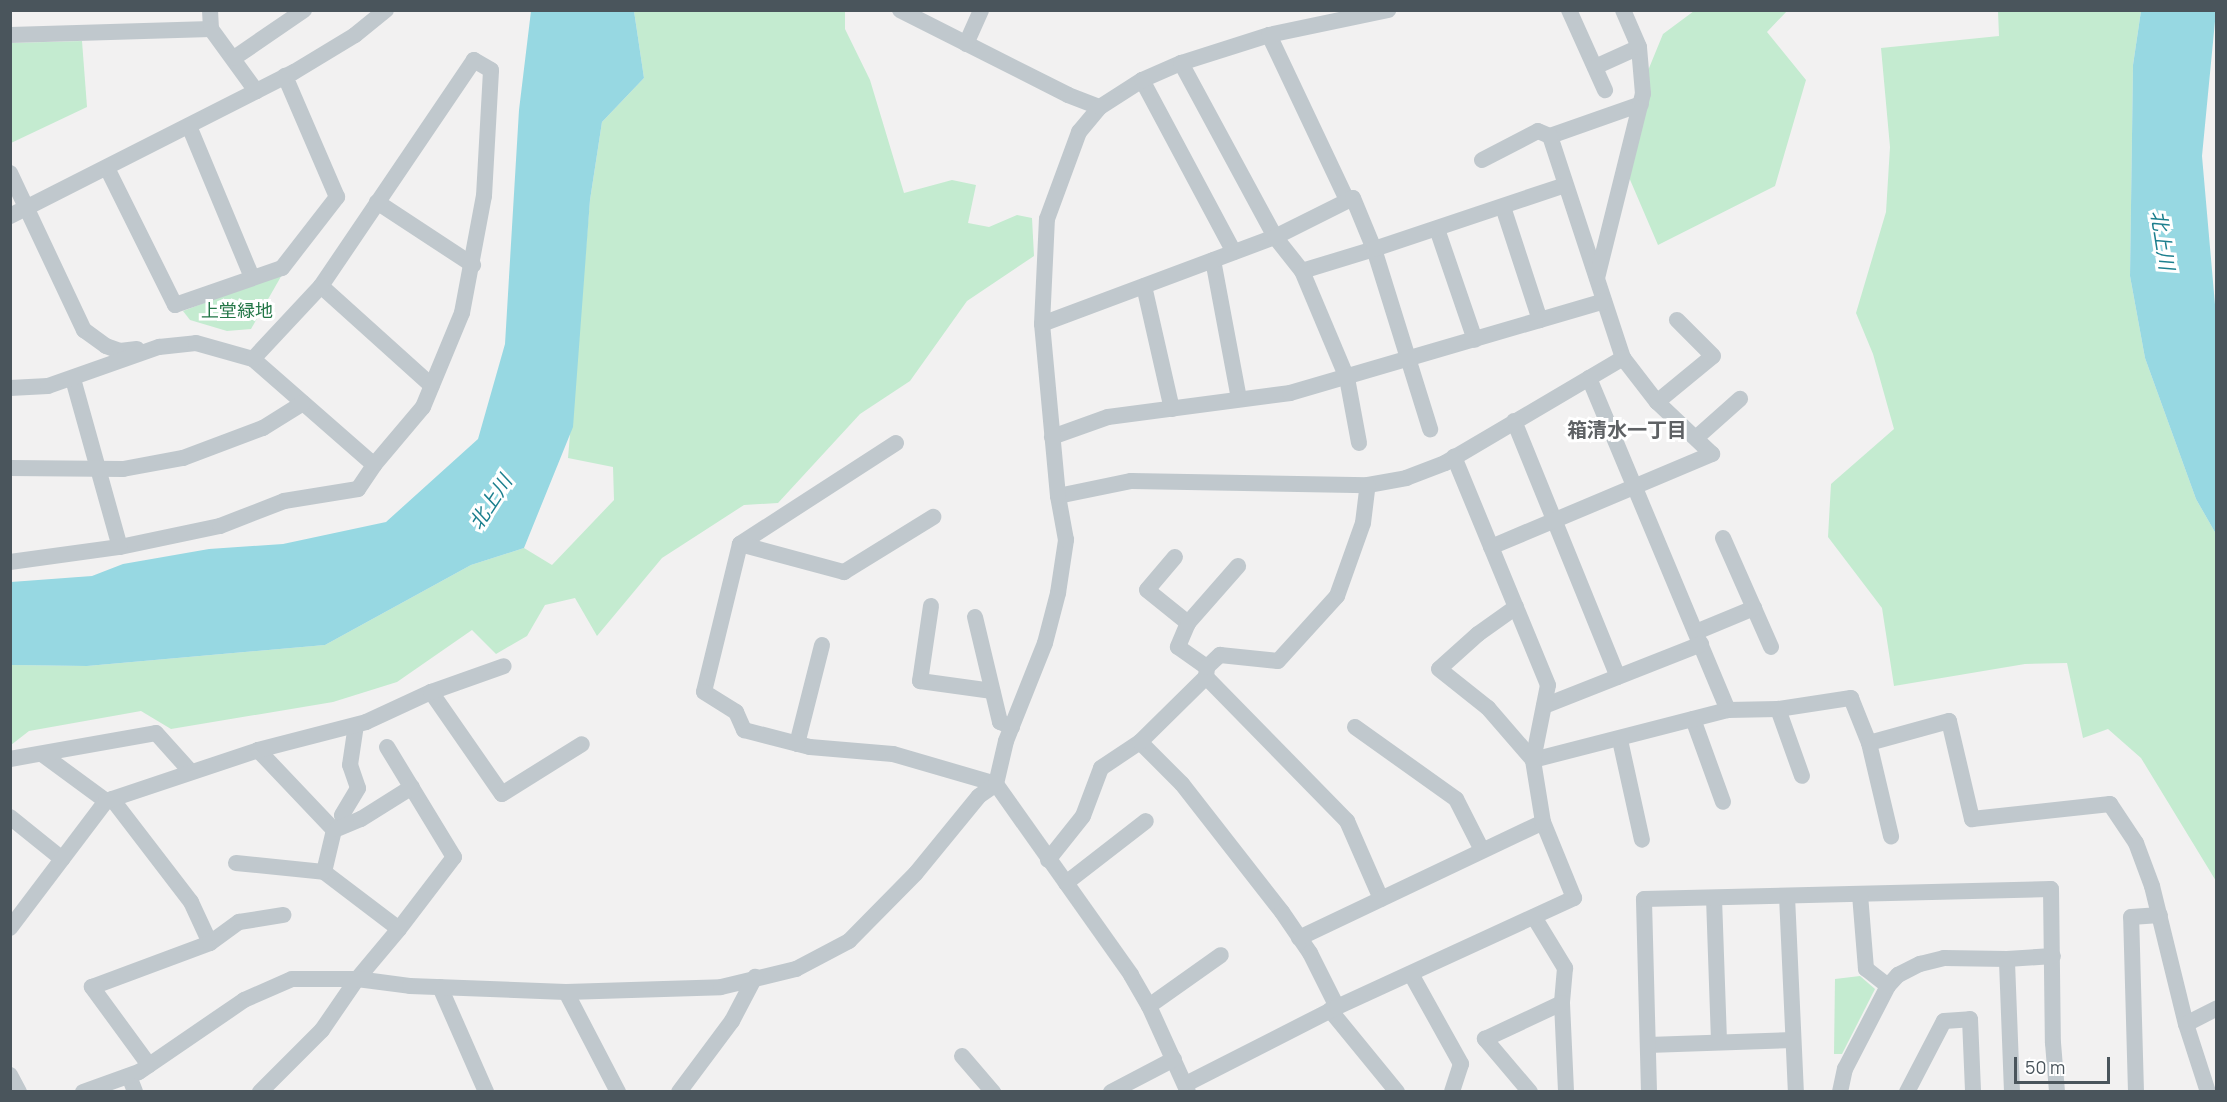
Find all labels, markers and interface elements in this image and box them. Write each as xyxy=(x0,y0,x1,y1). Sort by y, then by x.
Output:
water label: 北上川 xyxy=(2146,208,2180,272)
park label: 上堂緑地 xyxy=(201,299,273,321)
district label: 箱清水一丁目 xyxy=(1567,417,1687,441)
water label: 北上川 xyxy=(464,470,516,534)
scale bar xyxy=(2017,1045,2113,1083)
text: 50 m xyxy=(2025,1055,2065,1079)

